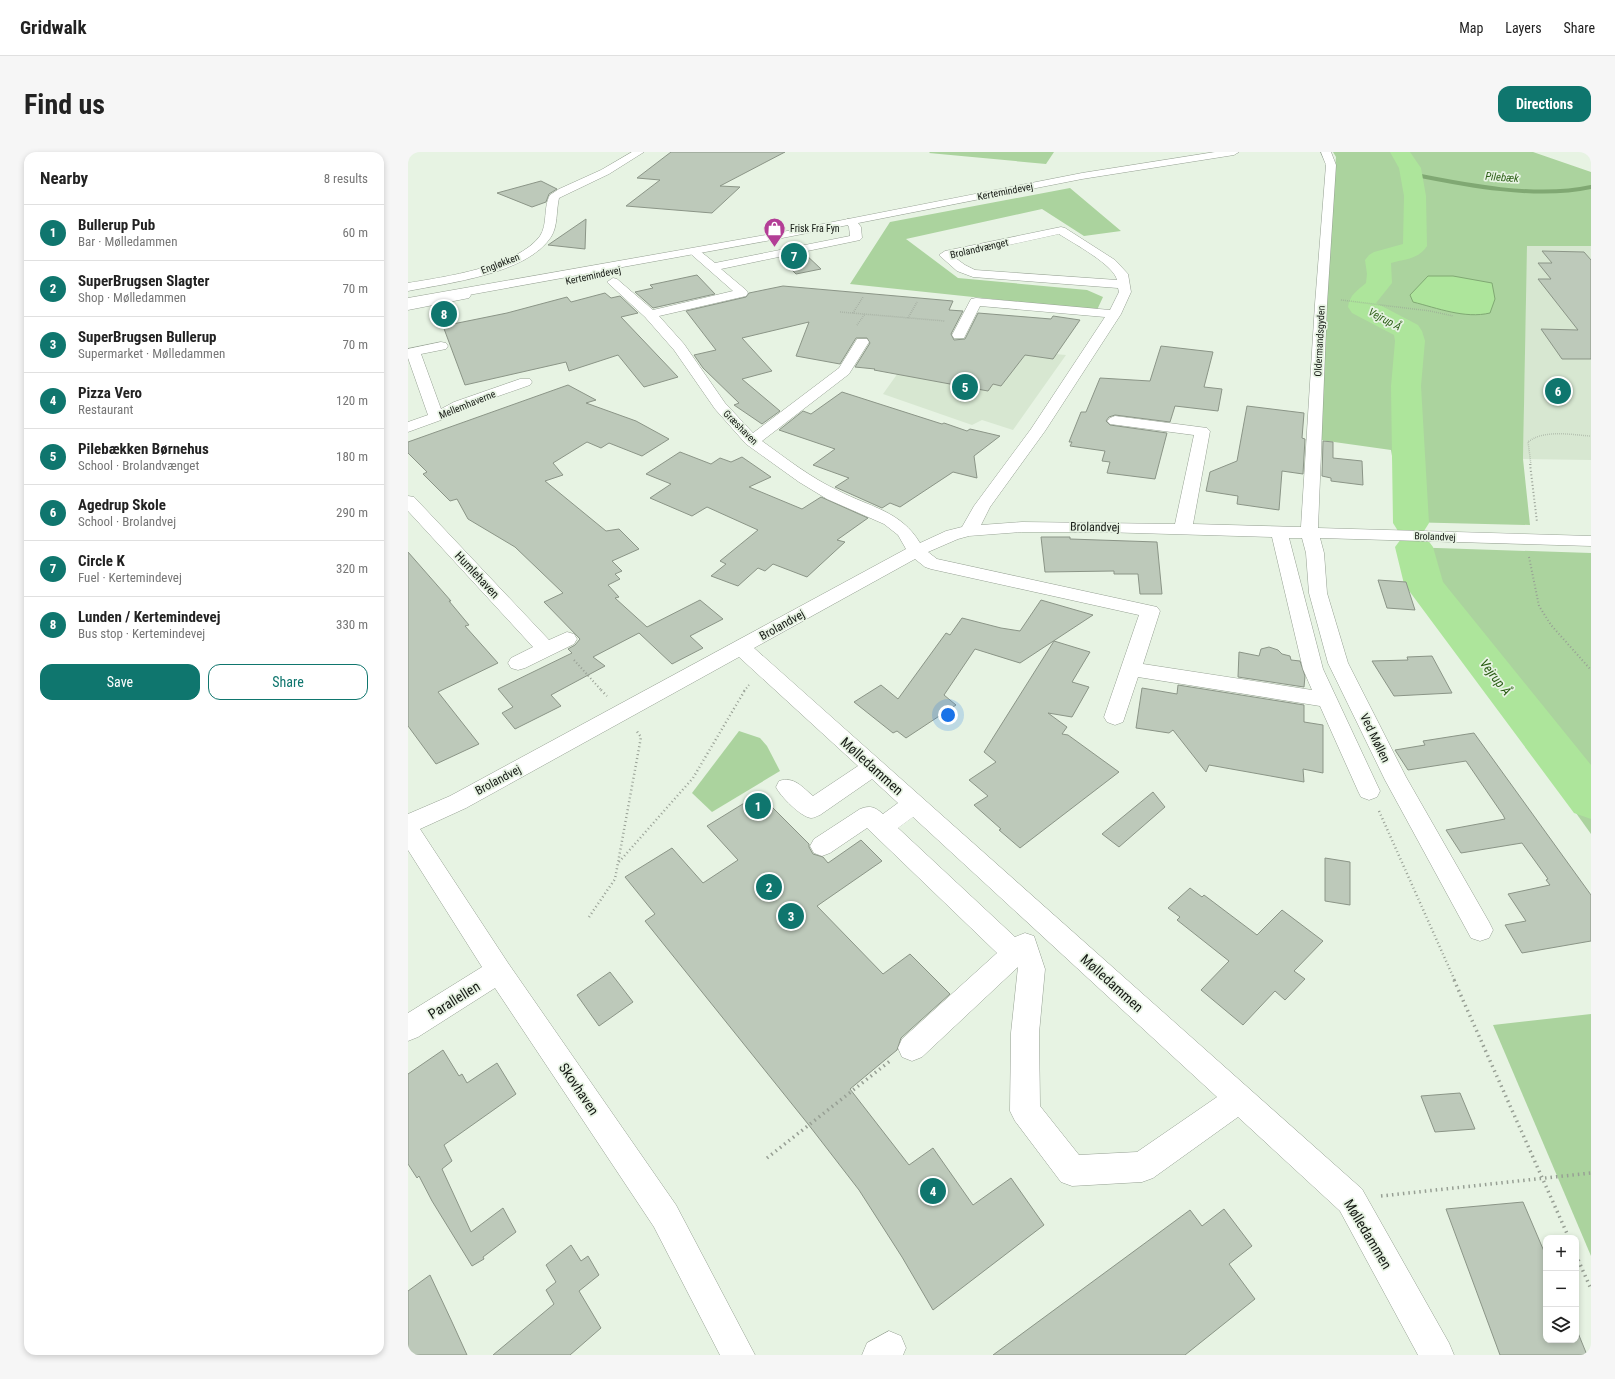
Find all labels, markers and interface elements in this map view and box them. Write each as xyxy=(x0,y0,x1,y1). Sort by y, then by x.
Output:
text: Gridwalk xyxy=(20,16,86,39)
text: Map xyxy=(1459,20,1483,36)
text: Layers xyxy=(1505,20,1542,36)
text: Share xyxy=(1564,20,1595,36)
button: Directions xyxy=(1498,86,1591,122)
text: Find us xyxy=(24,88,105,121)
text: Nearby xyxy=(40,168,88,188)
water label: Pilebæk xyxy=(1485,170,1519,185)
text: 8 results xyxy=(324,171,368,186)
street label: Kertemindevej xyxy=(976,181,1034,202)
shop icon: Frisk Fra Fyn xyxy=(761,215,787,248)
text: Bullerup Pub xyxy=(78,216,155,234)
place label: Frisk Fra Fyn xyxy=(790,223,840,234)
text: 1 xyxy=(50,225,56,240)
text: 60 m xyxy=(342,225,368,240)
text: Bar · Mølledammen xyxy=(78,234,177,249)
street label: Brolandvænget xyxy=(949,236,1009,261)
pin: 7 xyxy=(781,241,807,271)
street label: Engløkken xyxy=(479,251,521,276)
street label: Kertemindevej xyxy=(564,264,622,287)
text: SuperBrugsen Slagter xyxy=(78,272,209,290)
text: 2 xyxy=(50,281,56,296)
text: 70 m xyxy=(342,281,368,296)
text: Shop · Mølledammen xyxy=(78,290,186,305)
pin: 8 xyxy=(431,299,457,329)
water label: Vejrup Å xyxy=(1366,304,1404,334)
street label: Oldermandsgyden xyxy=(1312,305,1327,377)
text: SuperBrugsen Bullerup xyxy=(78,328,216,346)
text: 3 xyxy=(50,337,56,352)
text: 70 m xyxy=(342,337,368,352)
text: Supermarket · Mølledammen xyxy=(78,346,225,361)
pin: 5 xyxy=(952,372,978,402)
pin: 6 xyxy=(1545,376,1571,406)
text: Pizza Vero xyxy=(78,384,142,402)
street label: Mellemhaverne xyxy=(437,388,497,421)
text: 4 xyxy=(50,393,56,408)
text: 120 m xyxy=(336,393,368,408)
text: Restaurant xyxy=(78,402,133,417)
street label: Græshaven xyxy=(721,408,760,447)
text: Pilebækken Børnehus xyxy=(78,440,209,458)
text: 5 xyxy=(50,449,56,464)
text: 180 m xyxy=(336,449,368,464)
text: School · Brolandvænget xyxy=(78,458,199,473)
text: Agedrup Skole xyxy=(78,496,166,514)
text: 6 xyxy=(50,505,56,520)
text: 290 m xyxy=(336,505,368,520)
text: School · Brolandvej xyxy=(78,514,176,529)
street label: Brolandvej xyxy=(1070,520,1120,534)
street label: Brolandvej xyxy=(1414,530,1456,543)
street label: Humlehaven xyxy=(452,549,502,601)
text: Circle K xyxy=(78,552,125,570)
text: 7 xyxy=(50,561,56,576)
text: 320 m xyxy=(336,561,368,576)
text: Fuel · Kertemindevej xyxy=(78,570,182,585)
street label: Brolandvej xyxy=(757,607,807,643)
text: Lunden / Kertemindevej xyxy=(78,608,220,626)
text: 8 xyxy=(50,617,56,632)
text: 330 m xyxy=(336,617,368,632)
text: Bus stop · Kertemindevej xyxy=(78,626,205,641)
water label: Vejrup Å xyxy=(1477,656,1514,698)
button: Save xyxy=(40,664,200,700)
button: Share xyxy=(208,664,368,700)
your location xyxy=(938,705,958,725)
street label: Ved Møllen xyxy=(1357,711,1393,765)
street label: Mølledammen xyxy=(837,734,907,798)
street label: Brolandvej xyxy=(473,762,523,798)
pin: 1 xyxy=(745,791,771,821)
pin: 2 xyxy=(756,872,782,902)
pin: 3 xyxy=(778,901,804,931)
street label: Mølledammen xyxy=(1077,951,1147,1015)
street label: Parallellen xyxy=(425,978,483,1022)
street label: Skovhaven xyxy=(556,1060,602,1118)
pin: 4 xyxy=(920,1176,946,1206)
street label: Mølledammen xyxy=(1341,1196,1395,1272)
map controls xyxy=(1543,1235,1579,1343)
button: + xyxy=(1543,1235,1579,1271)
button: − xyxy=(1543,1271,1579,1307)
button: layers xyxy=(1543,1307,1579,1343)

